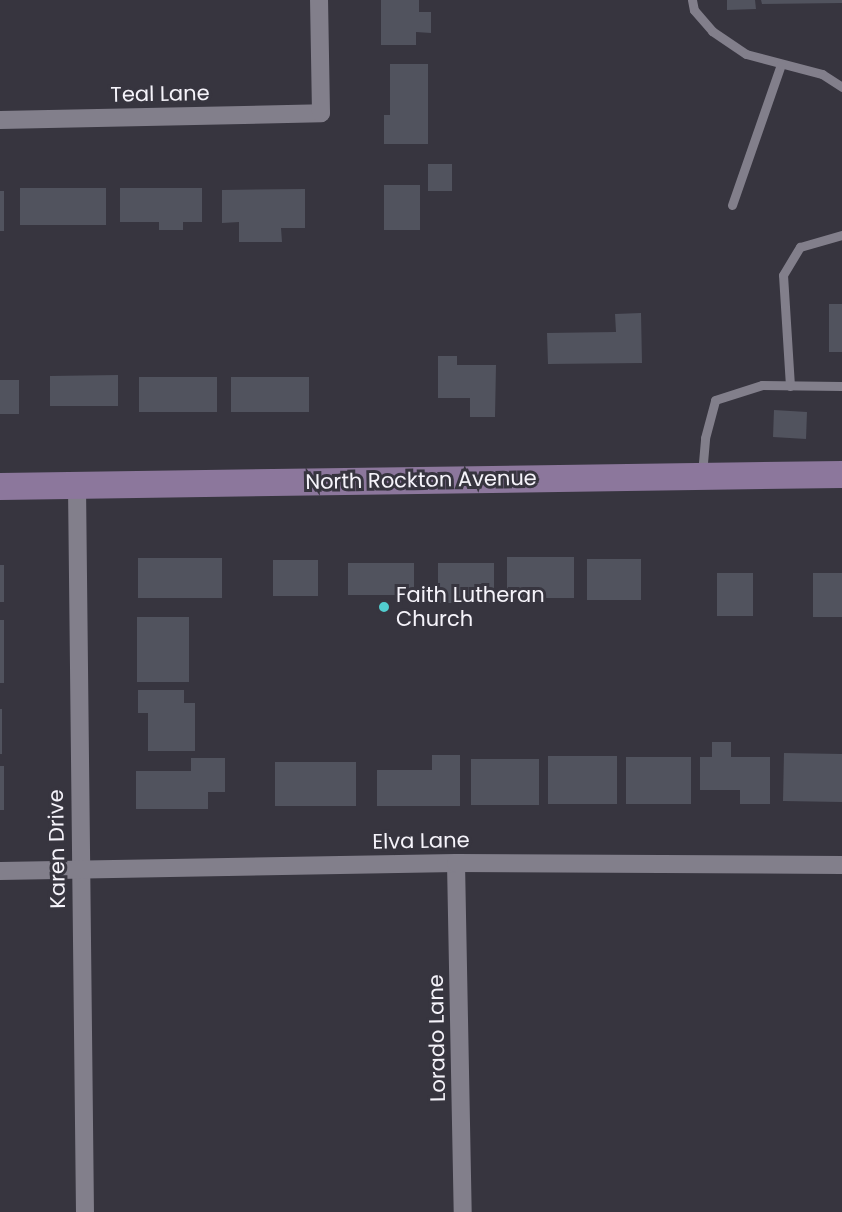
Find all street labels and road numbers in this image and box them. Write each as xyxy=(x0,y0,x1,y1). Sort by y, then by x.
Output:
street label: Teal Lane xyxy=(110,81,210,107)
street label: North Rockton Avenue xyxy=(305,465,537,495)
street label: Karen Drive xyxy=(43,789,71,909)
street label: Elva Lane xyxy=(372,828,470,854)
street label: Lorado Lane xyxy=(423,974,451,1102)

